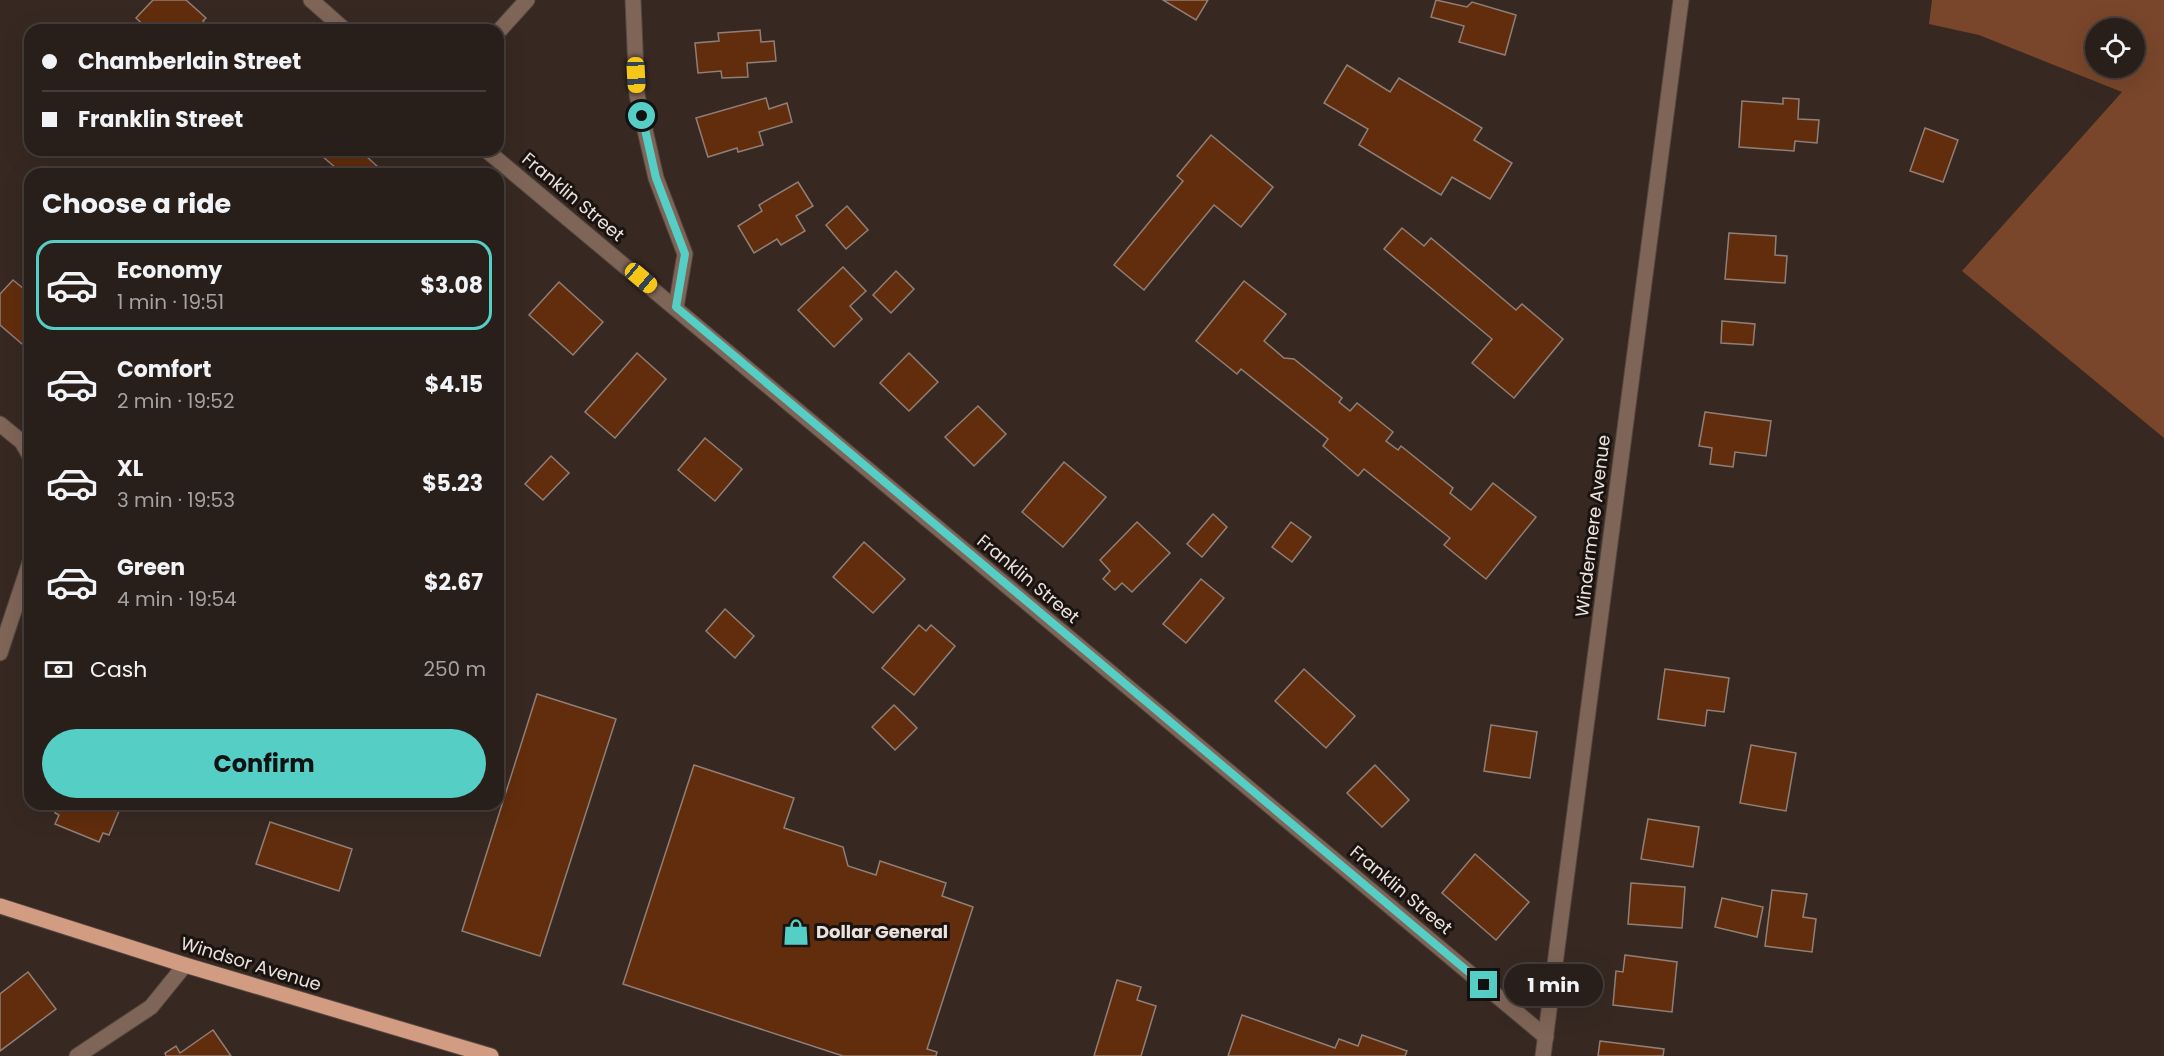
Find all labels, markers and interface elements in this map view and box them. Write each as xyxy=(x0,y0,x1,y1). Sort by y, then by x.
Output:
map controls xyxy=(2085,18,2145,78)
button: locate xyxy=(2085,18,2145,78)
text: Chamberlain Street xyxy=(78,46,301,77)
car xyxy=(626,57,646,93)
route start xyxy=(628,102,655,129)
text: Franklin Street xyxy=(78,104,243,135)
street label: Franklin Street xyxy=(517,146,630,247)
text: Choose a ride xyxy=(42,185,231,222)
text: Economy xyxy=(117,255,222,286)
icon: car xyxy=(45,258,99,312)
car xyxy=(621,260,661,296)
text: $3.08 xyxy=(420,270,483,301)
text: 1 min · 19:51 xyxy=(117,288,224,316)
text: Comfort xyxy=(117,354,211,385)
icon: car xyxy=(45,357,99,411)
text: $4.15 xyxy=(425,369,483,400)
text: 2 min · 19:52 xyxy=(117,387,234,415)
street label: Windermere Avenue xyxy=(1569,433,1616,619)
text: XL xyxy=(117,453,143,484)
icon: car xyxy=(45,456,99,510)
text: $5.23 xyxy=(422,468,483,499)
text: 3 min · 19:53 xyxy=(117,486,235,514)
street label: Franklin Street xyxy=(972,528,1085,629)
text: Green xyxy=(117,552,185,583)
icon: car xyxy=(45,555,99,609)
text: $2.67 xyxy=(424,567,483,598)
text: 4 min · 19:54 xyxy=(117,585,237,613)
icon: cash xyxy=(42,653,75,686)
text: Cash xyxy=(90,654,147,685)
text: 250 m xyxy=(423,655,486,683)
button: Confirm xyxy=(42,729,486,798)
street label: Franklin Street xyxy=(1345,839,1458,940)
shop icon: Dollar General xyxy=(781,917,811,947)
place label: Dollar General xyxy=(816,919,948,944)
street label: Windsor Avenue xyxy=(178,930,324,997)
callout: 1 min xyxy=(1505,964,1604,1006)
route end xyxy=(1470,971,1497,998)
text: 1 min xyxy=(1527,971,1580,999)

